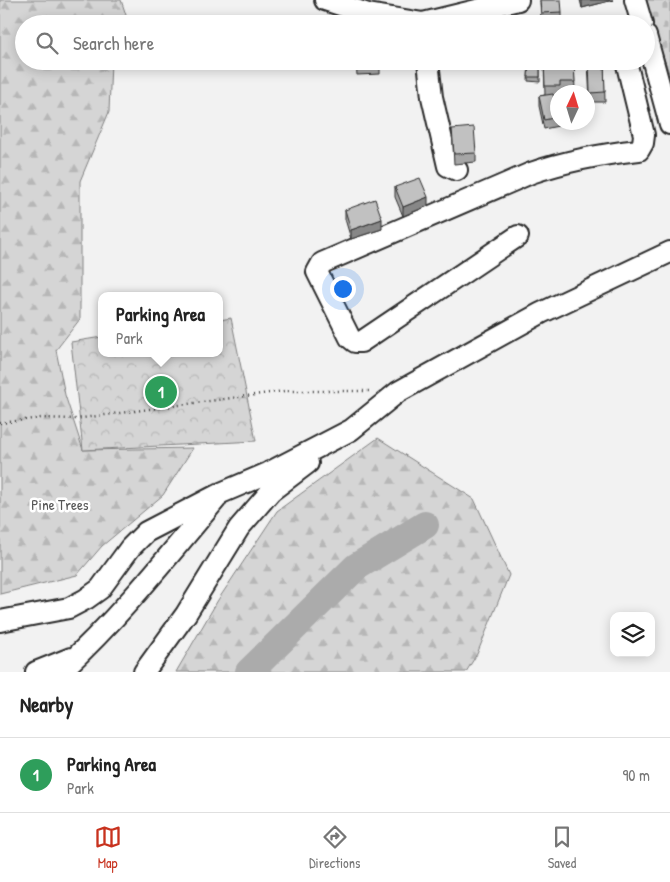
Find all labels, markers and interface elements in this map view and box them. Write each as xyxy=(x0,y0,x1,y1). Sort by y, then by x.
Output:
search box xyxy=(15,15,655,70)
icon: search xyxy=(33,29,61,57)
text: Search here xyxy=(73,30,154,56)
north arrow xyxy=(550,85,595,130)
your location xyxy=(330,276,356,302)
popup xyxy=(98,292,223,357)
text: Parking Area xyxy=(116,301,205,327)
text: Park xyxy=(116,327,143,349)
pin: 1 xyxy=(145,373,177,411)
park label: Pine Trees xyxy=(31,494,89,515)
map controls xyxy=(610,612,655,657)
button: layers xyxy=(610,612,655,657)
text: Nearby xyxy=(20,690,73,719)
text: Parking Area xyxy=(67,751,156,777)
text: 1 xyxy=(33,764,39,786)
text: 90 m xyxy=(622,764,650,786)
text: Park xyxy=(67,777,94,799)
tab: Map xyxy=(94,823,122,872)
tab: Directions xyxy=(309,823,360,872)
tab: Saved xyxy=(548,823,576,872)

